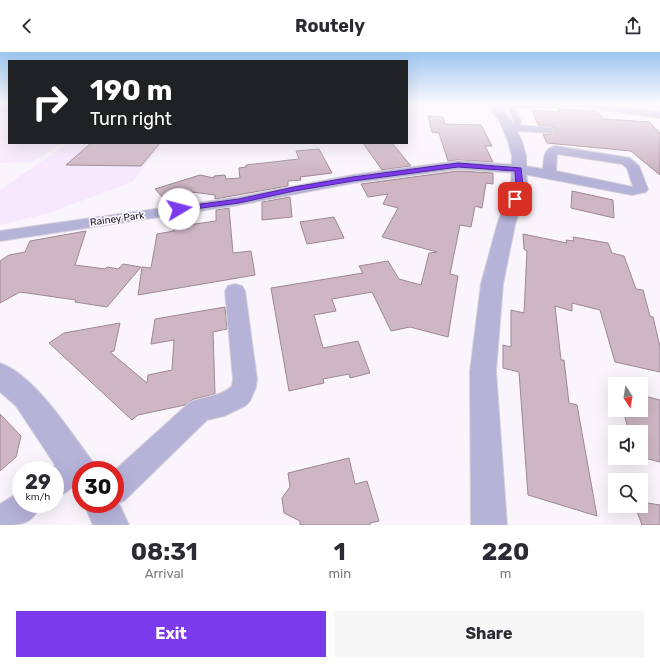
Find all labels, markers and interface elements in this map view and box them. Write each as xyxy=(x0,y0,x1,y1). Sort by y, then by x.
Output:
icon: back xyxy=(16,15,38,37)
text: Routely xyxy=(295,15,365,37)
icon: share xyxy=(622,15,644,37)
text: 190 m xyxy=(90,74,173,107)
icon: right xyxy=(24,76,76,128)
text: Turn right xyxy=(90,108,172,130)
pin xyxy=(498,182,532,216)
position arrow xyxy=(158,188,200,230)
icon: arrive xyxy=(504,188,526,210)
street label: Rainey Park xyxy=(89,209,146,229)
north arrow xyxy=(608,377,648,417)
map controls xyxy=(608,377,648,513)
button: sound xyxy=(608,425,648,465)
speed limit sign: 30 xyxy=(72,461,124,513)
text: 29 xyxy=(25,470,51,494)
button: search xyxy=(608,473,648,513)
text: km/h xyxy=(26,491,50,503)
text: 08:31 xyxy=(131,538,198,566)
text: 1 xyxy=(334,538,346,566)
text: 220 xyxy=(482,538,529,566)
text: Arrival xyxy=(145,566,184,581)
text: min xyxy=(328,566,351,581)
text: m xyxy=(500,566,511,581)
button: Exit xyxy=(16,611,326,657)
button: Share xyxy=(334,611,644,657)

